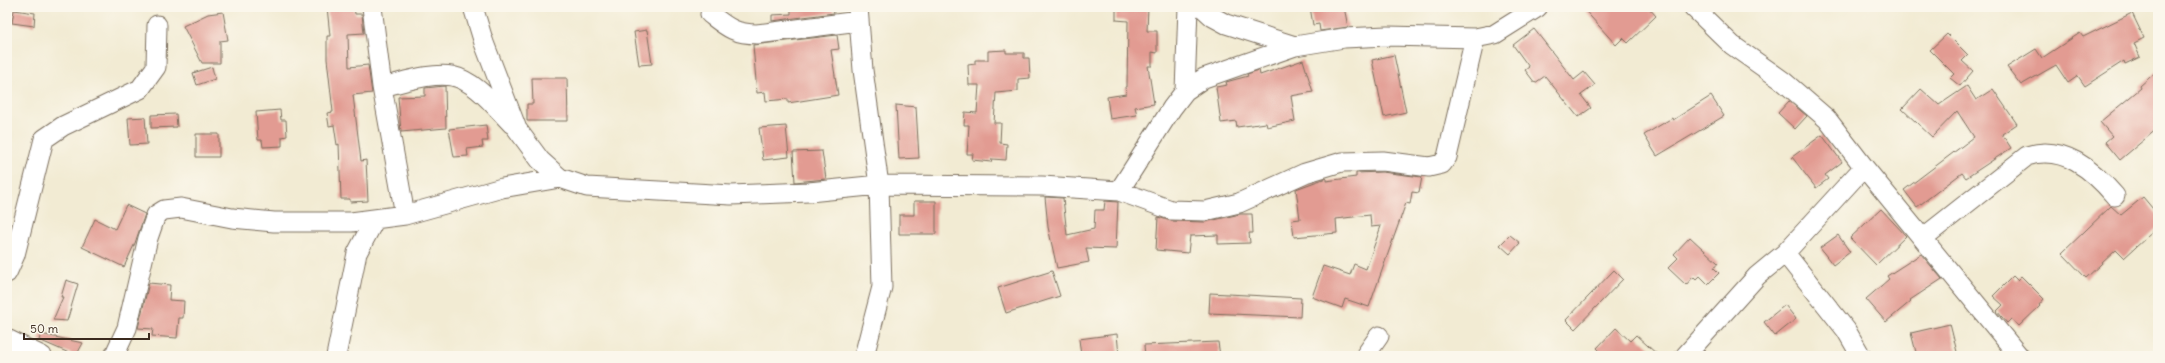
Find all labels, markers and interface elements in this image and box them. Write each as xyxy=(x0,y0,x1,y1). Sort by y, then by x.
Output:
scale bar xyxy=(24,315,149,341)
text: 50 m xyxy=(30,321,59,336)

